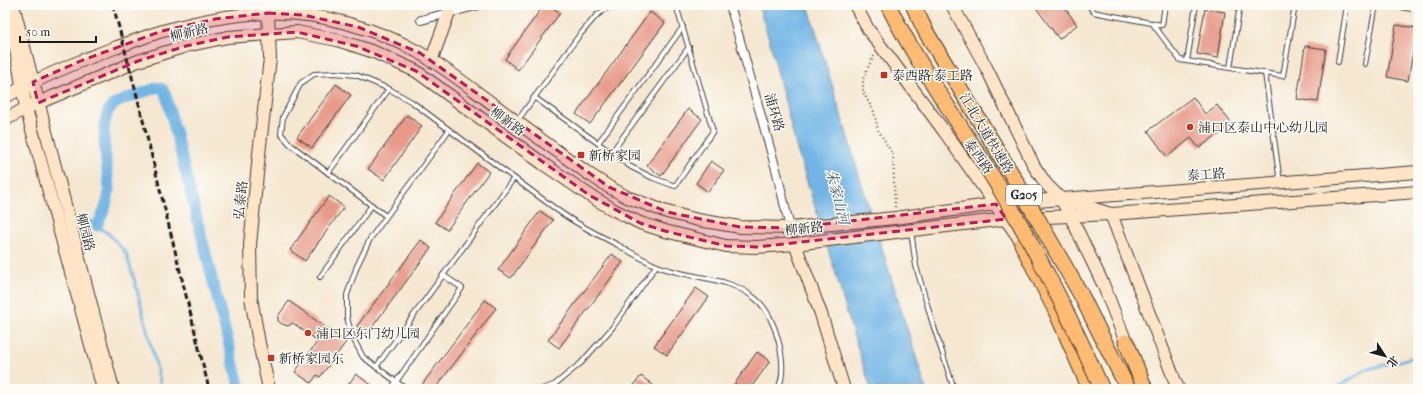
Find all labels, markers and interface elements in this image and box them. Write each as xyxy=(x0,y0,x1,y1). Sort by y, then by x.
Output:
scale bar xyxy=(20,18,96,44)
street label: 柳新路 xyxy=(168,20,210,44)
text: 50 m xyxy=(26,25,50,39)
place label: 泰西路·泰工路 xyxy=(892,68,973,83)
marker: 泰西路·泰工路 xyxy=(879,70,889,80)
street label: 江北大道快速路 xyxy=(957,90,1016,176)
street label: 浦环路 xyxy=(762,91,787,133)
street label: 柳新路 xyxy=(488,104,528,139)
place label: 浦口区泰山中心幼儿园 xyxy=(1198,120,1328,135)
marker: 浦口区泰山中心幼儿园 xyxy=(1185,122,1195,132)
street label: 泰西路 xyxy=(961,136,996,177)
place label: 新桥家园 xyxy=(589,148,641,163)
marker: 新桥家园 xyxy=(576,150,586,160)
street label: 泰工路 xyxy=(1186,166,1226,183)
water label: 朱家山河 xyxy=(822,168,853,229)
street label: 弘泰路 xyxy=(231,180,250,220)
road number: G205 xyxy=(1006,185,1042,205)
street label: 柳园路 xyxy=(73,211,98,253)
street label: 柳新路 xyxy=(784,219,824,238)
place label: 浦口区东门幼儿园 xyxy=(316,326,420,341)
marker: 浦口区东门幼儿园 xyxy=(303,328,313,338)
north arrow xyxy=(1365,336,1405,376)
place label: 新桥家园东 xyxy=(279,351,344,366)
marker: 新桥家园东 xyxy=(266,353,276,363)
text: 北 xyxy=(1384,353,1401,370)

